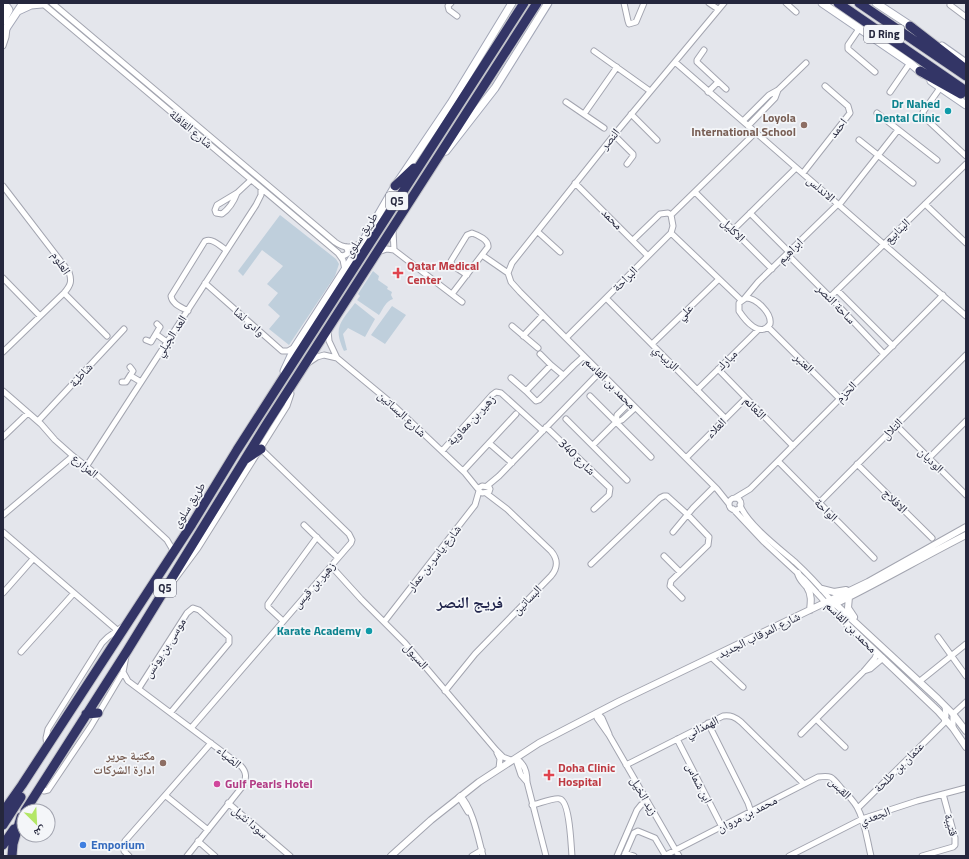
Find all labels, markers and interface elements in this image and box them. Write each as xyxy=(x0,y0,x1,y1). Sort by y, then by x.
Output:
road number: D Ring xyxy=(864,25,904,43)
place label: Dr Nahed Dental Clinic xyxy=(875,94,940,127)
street label: شارع القافلة xyxy=(165,105,217,153)
marker: Dr Nahed Dental Clinic xyxy=(943,106,953,116)
place label: Loyola International School xyxy=(691,108,796,141)
street label: احمد xyxy=(824,113,852,142)
marker: Loyola International School xyxy=(799,120,809,130)
street label: النصر xyxy=(594,124,624,154)
street label: الاندلس xyxy=(803,171,840,207)
road number: Q5 xyxy=(386,192,408,210)
street label: محمد xyxy=(597,203,628,234)
street label: طريق سلوى xyxy=(339,208,383,261)
street label: الاكليل xyxy=(717,213,750,247)
street label: الينابيع xyxy=(879,213,914,248)
street label: ابراهيم xyxy=(772,233,807,268)
street label: العلوم xyxy=(47,247,76,278)
place label: Qatar Medical Center xyxy=(407,256,479,289)
street label: البراحة xyxy=(607,261,642,296)
marker: Qatar Medical Center xyxy=(392,267,404,279)
street label: ساحة النصر xyxy=(812,278,861,328)
street label: علي xyxy=(672,299,698,325)
street label: وادى لشا xyxy=(229,302,270,341)
street label: العد الجبلي xyxy=(150,311,192,361)
street label: الزبيدي xyxy=(648,340,684,376)
street label: مبارك xyxy=(712,345,742,375)
street label: العنبر xyxy=(789,347,819,377)
street label: محمد بن القاسم xyxy=(580,352,641,413)
street label: شاطبة xyxy=(64,358,97,391)
street label: الحزم xyxy=(830,376,861,407)
street label: شارع البساتين xyxy=(374,386,431,441)
street label: زهير بن معاوية xyxy=(442,389,500,450)
street label: النًعائم xyxy=(739,392,772,424)
street label: العلاء xyxy=(701,413,731,442)
street label: التلال xyxy=(876,413,907,444)
street label: شارع 340 xyxy=(554,434,600,479)
street label: الوديان xyxy=(914,442,949,477)
street label: المزارع xyxy=(68,449,103,483)
street label: طريق سلوى xyxy=(167,478,210,531)
street label: الافلاج xyxy=(878,484,912,518)
street label: الواحة xyxy=(810,493,843,526)
street label: شارع ياسر بن عمار xyxy=(401,520,466,596)
street label: زهير بن قيس xyxy=(288,557,340,612)
road number: Q5 xyxy=(154,579,176,597)
street label: البساتين xyxy=(508,580,546,619)
district label: فريج النصر xyxy=(436,590,503,614)
street label: محمد بن القاسم xyxy=(821,596,882,657)
street label: شارع المرقاب الجديد xyxy=(714,606,803,663)
street label: موسى بن يونس xyxy=(138,614,191,682)
place label: Karate Academy xyxy=(277,621,361,640)
marker: Karate Academy xyxy=(364,626,374,636)
street label: السيول xyxy=(399,638,434,673)
street label: الهمذاني xyxy=(682,710,722,744)
street label: عثمان بن طلحة xyxy=(869,737,928,796)
street label: الضياء xyxy=(213,741,246,773)
place label: مكتبة جرير ادارة الشركات xyxy=(93,746,155,779)
marker: مكتبة جرير ادارة الشركات xyxy=(158,758,168,768)
place label: Doha Clinic Hospital xyxy=(558,758,615,791)
street label: ابن شماس xyxy=(681,759,718,807)
marker: Doha Clinic Hospital xyxy=(543,769,555,781)
street label: القبس xyxy=(825,772,856,804)
street label: زيد الخيل xyxy=(626,773,663,819)
place label: Gulf Pearls Hotel xyxy=(225,774,313,793)
marker: Gulf Pearls Hotel xyxy=(212,779,222,789)
street label: محمد بن مروان xyxy=(713,790,780,837)
street label: سودا نثيل xyxy=(228,800,273,843)
street label: الجعدي xyxy=(857,801,893,831)
north arrow xyxy=(16,803,56,843)
street label: قتيبة xyxy=(939,811,964,838)
text: ش xyxy=(31,822,49,842)
place label: Emporium xyxy=(91,835,145,854)
marker: Emporium xyxy=(78,840,88,850)

